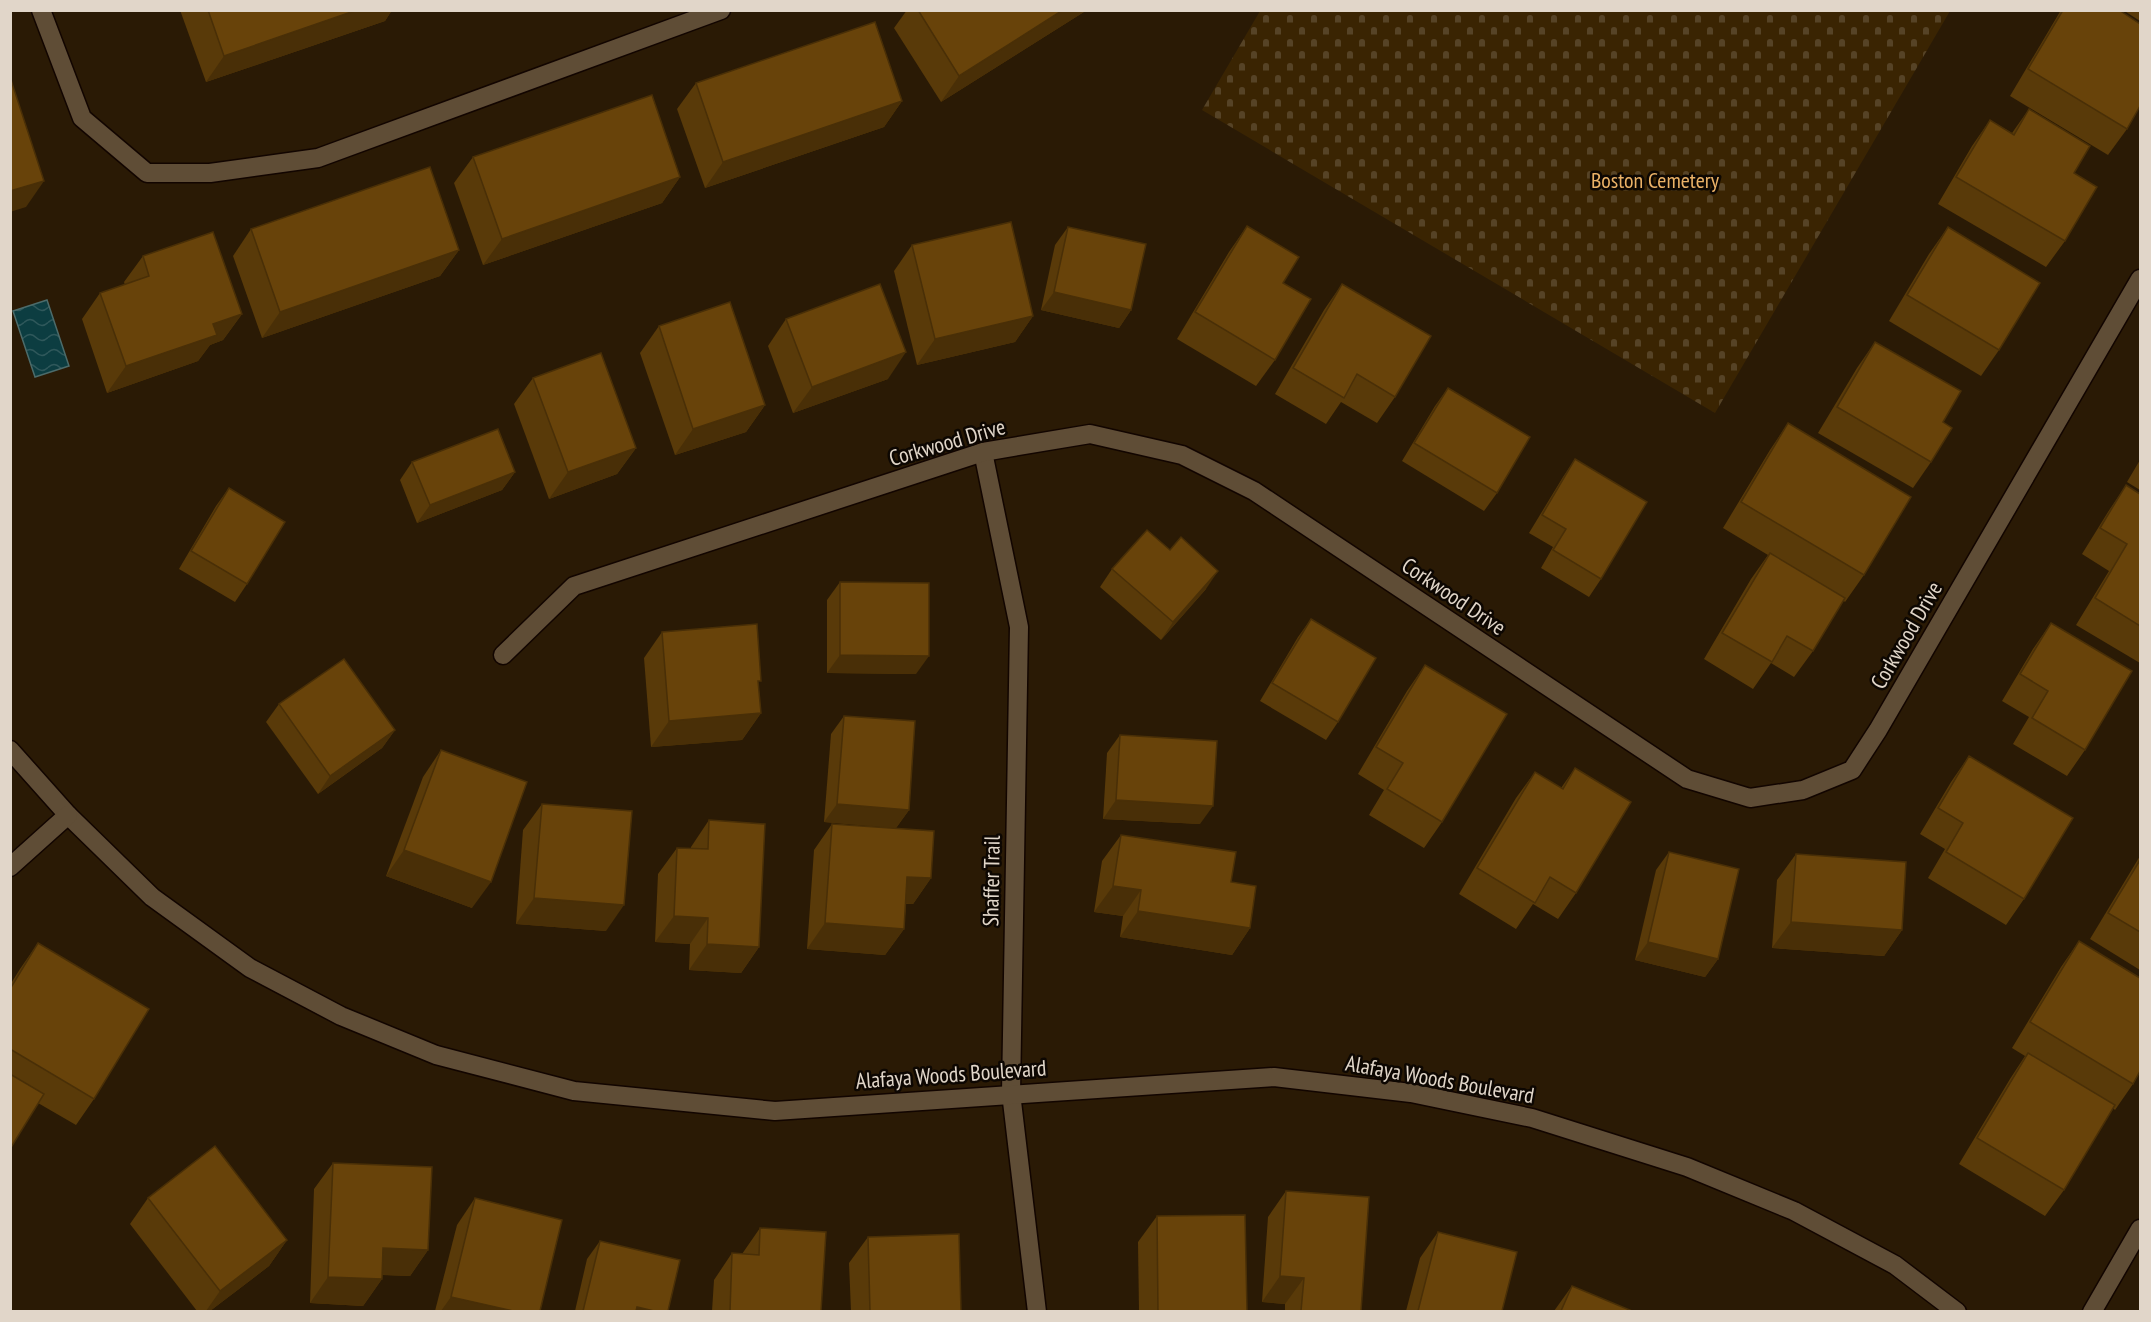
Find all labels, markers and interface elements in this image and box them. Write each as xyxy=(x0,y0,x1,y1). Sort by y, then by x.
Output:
park label: Boston Cemetery xyxy=(1591,166,1720,194)
street label: Corkwood Drive xyxy=(886,412,1008,472)
street label: Corkwood Drive xyxy=(1397,551,1511,641)
street label: Corkwood Drive xyxy=(1864,576,1948,694)
street label: Shaffer Trail xyxy=(976,834,1006,927)
street label: Alafaya Woods Boulevard xyxy=(1344,1049,1536,1109)
street label: Alafaya Woods Boulevard xyxy=(855,1053,1047,1095)

